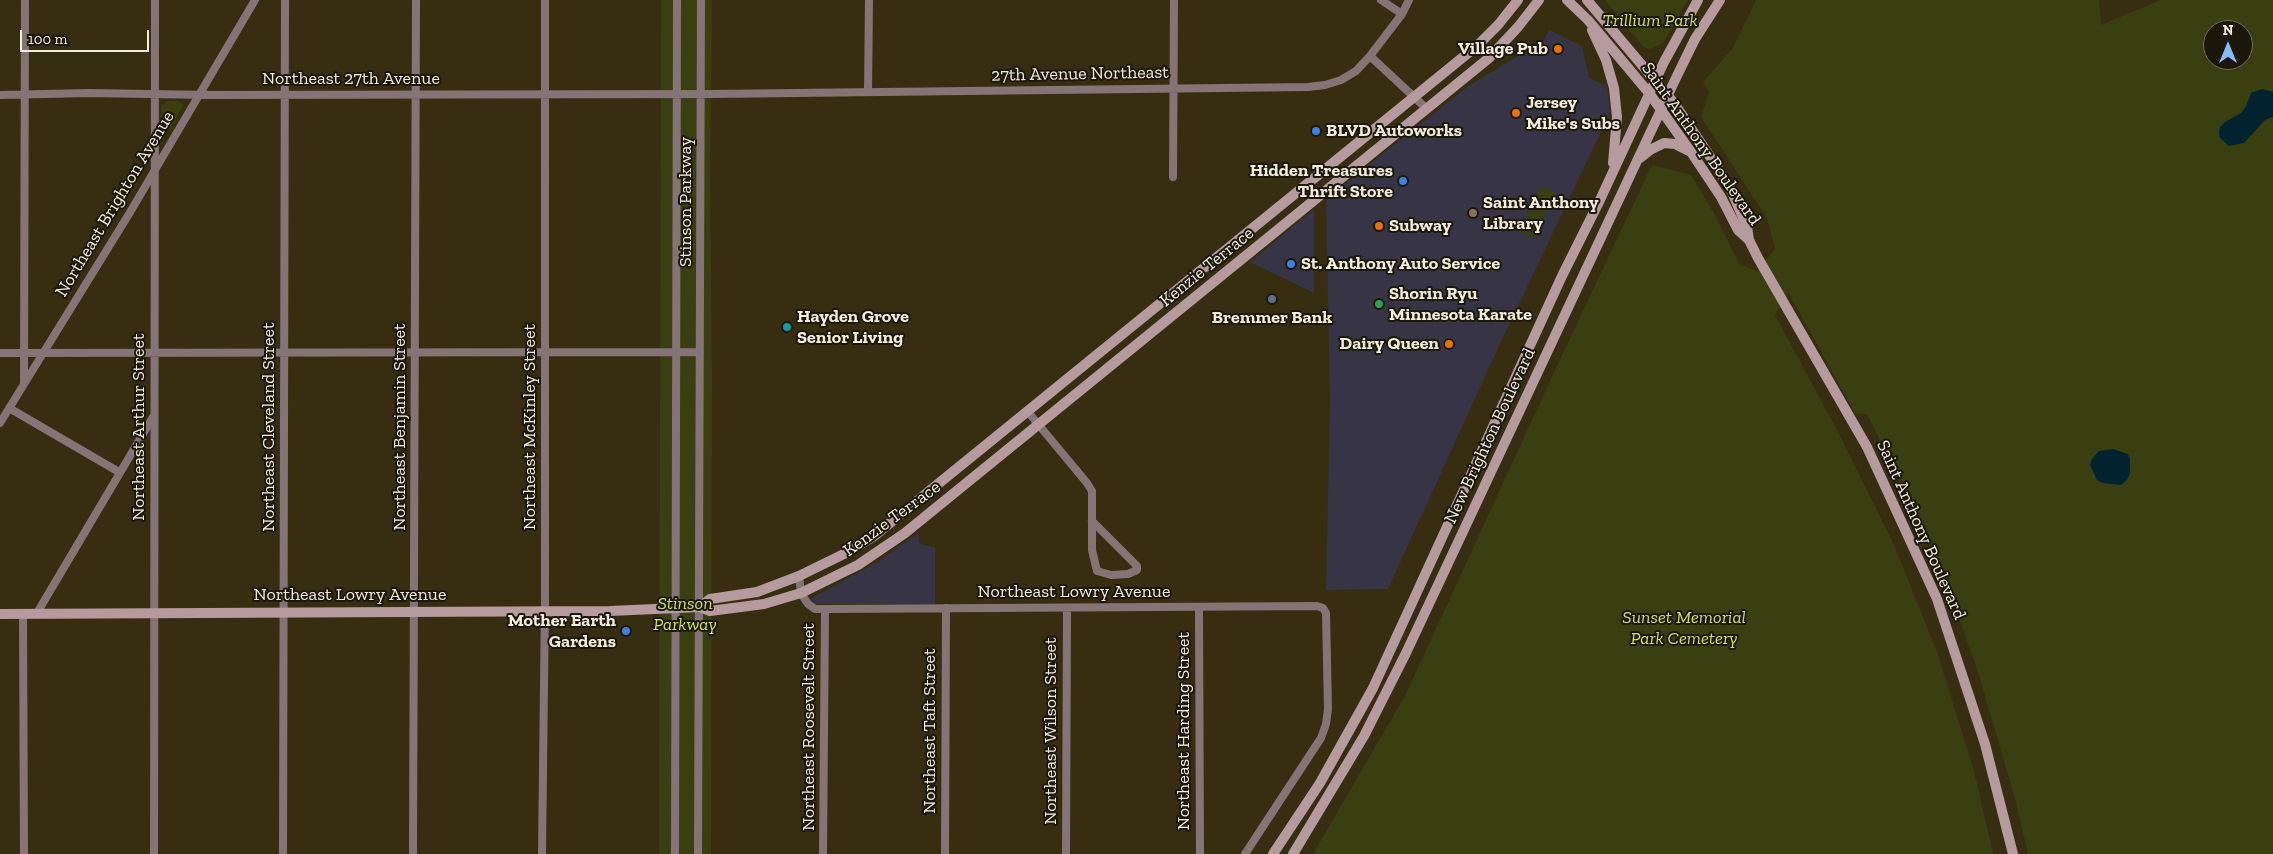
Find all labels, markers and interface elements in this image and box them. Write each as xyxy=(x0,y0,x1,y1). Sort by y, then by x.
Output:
park label: Trillium Park xyxy=(1602,10,1698,32)
scale bar xyxy=(22,20,151,52)
north arrow xyxy=(2203,20,2253,70)
text: N xyxy=(2223,22,2233,39)
text: 100 m xyxy=(28,30,67,48)
place label: Village Pub xyxy=(1458,38,1548,60)
marker: Village Pub xyxy=(1552,43,1564,55)
street label: Saint Anthony Boulevard xyxy=(1637,58,1765,230)
street label: 27th Avenue Northeast xyxy=(991,62,1169,86)
street label: Northeast 27th Avenue xyxy=(262,68,440,90)
place label: Jersey Mike's Subs xyxy=(1526,92,1620,134)
street label: Northeast Brighton Avenue xyxy=(51,107,179,301)
marker: Jersey Mike's Subs xyxy=(1510,107,1522,119)
place label: BLVD Autoworks xyxy=(1326,120,1462,142)
marker: BLVD Autoworks xyxy=(1310,125,1322,137)
street label: Stinson Parkway xyxy=(675,137,697,267)
place label: Hidden Treasures Thrift Store xyxy=(1250,160,1393,202)
marker: Hidden Treasures Thrift Store xyxy=(1397,175,1409,187)
place label: Saint Anthony Library xyxy=(1483,192,1599,234)
marker: Saint Anthony Library xyxy=(1467,207,1479,219)
place label: Subway xyxy=(1389,215,1451,237)
marker: Subway xyxy=(1373,220,1385,232)
street label: Kenzie Terrace xyxy=(1156,222,1258,312)
place label: St. Anthony Auto Service xyxy=(1301,253,1500,275)
marker: St. Anthony Auto Service xyxy=(1285,258,1297,270)
place label: Shorin Ryu Minnesota Karate xyxy=(1389,283,1532,326)
marker: Bremmer Bank xyxy=(1266,293,1278,305)
marker: Shorin Ryu Minnesota Karate xyxy=(1373,298,1385,310)
place label: Hayden Grove Senior Living xyxy=(797,306,909,348)
place label: Bremmer Bank xyxy=(1212,307,1332,329)
marker: Hayden Grove Senior Living xyxy=(781,321,793,333)
street label: Northeast Cleveland Street xyxy=(258,322,280,532)
street label: Northeast Benjamin Street xyxy=(389,323,411,531)
street label: Northeast McKinley Street xyxy=(519,324,541,530)
street label: Northeast Arthur Street xyxy=(128,333,150,521)
place label: Dairy Queen xyxy=(1340,333,1439,355)
marker: Dairy Queen xyxy=(1443,338,1455,350)
street label: New Brighton Boulevard xyxy=(1440,345,1540,527)
street label: Saint Anthony Boulevard xyxy=(1872,437,1970,623)
street label: Kenzie Terrace xyxy=(839,476,945,562)
street label: Northeast Lowry Avenue xyxy=(978,581,1170,603)
street label: Northeast Lowry Avenue xyxy=(254,584,446,606)
park label: Stinson Parkway xyxy=(653,593,717,636)
park label: Sunset Memorial Park Cemetery xyxy=(1622,607,1746,650)
place label: Mother Earth Gardens xyxy=(508,610,616,652)
street label: Northeast Roosevelt Street xyxy=(798,623,820,831)
marker: Mother Earth Gardens xyxy=(620,625,632,637)
street label: Northeast Harding Street xyxy=(1173,632,1195,830)
street label: Northeast Wilson Street xyxy=(1040,637,1062,825)
street label: Northeast Taft Street xyxy=(919,648,941,814)

